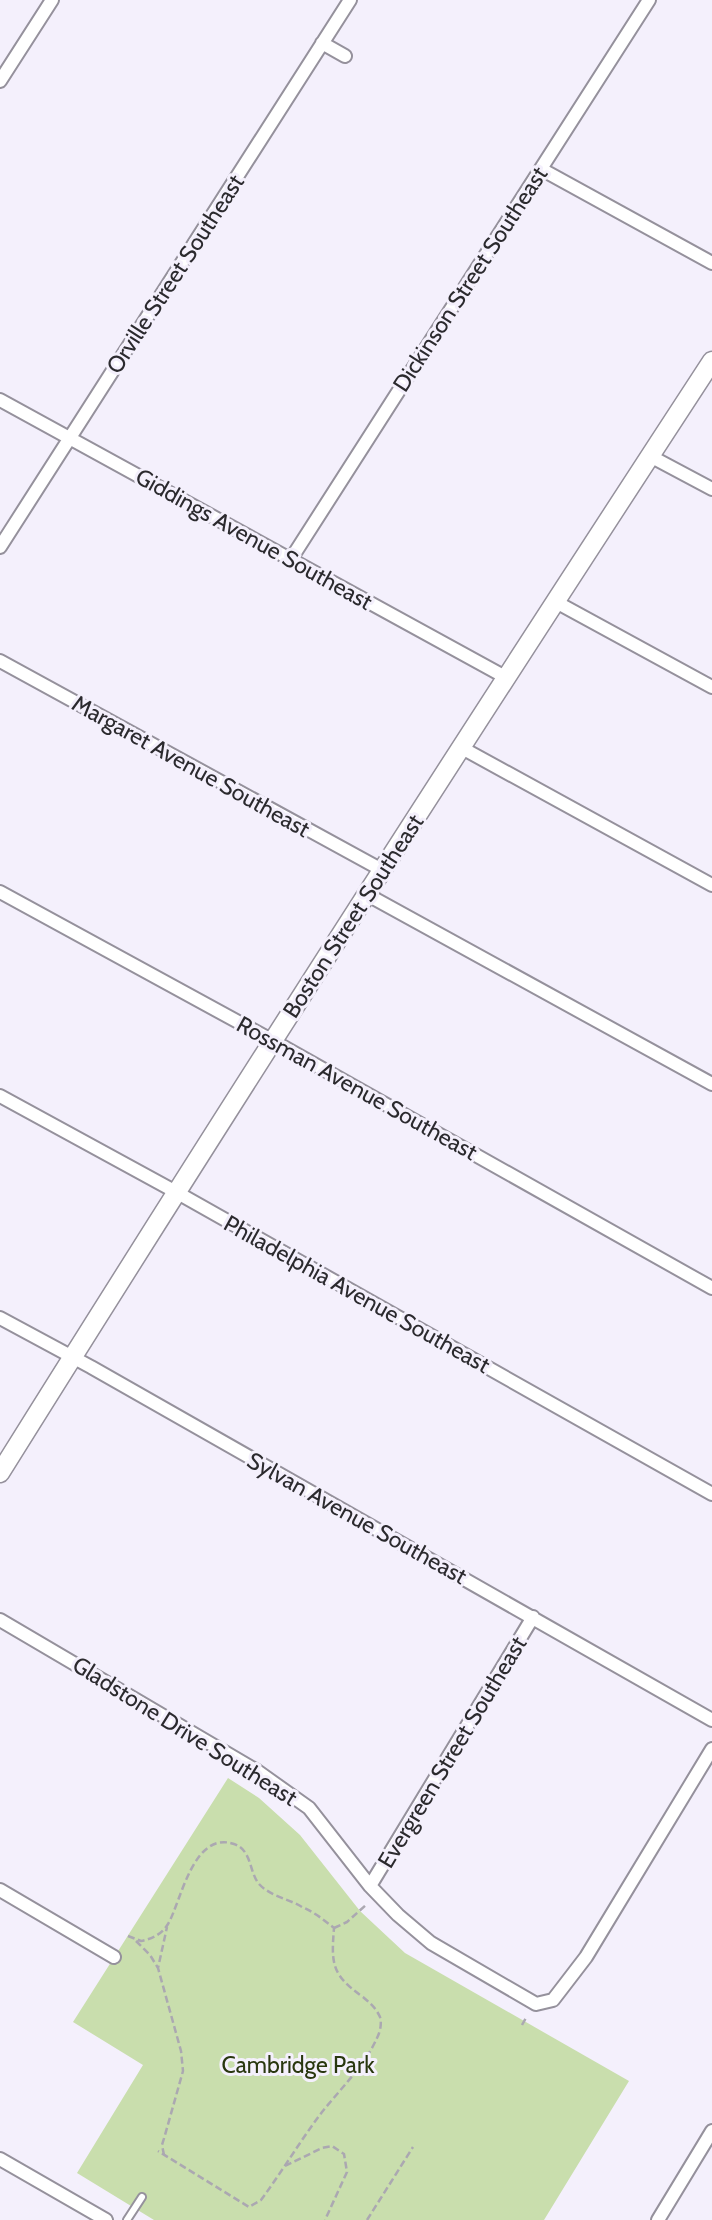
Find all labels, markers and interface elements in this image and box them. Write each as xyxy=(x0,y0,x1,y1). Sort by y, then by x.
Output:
street label: Dickinson Street Southeast xyxy=(387,161,553,397)
street label: Orville Street Southeast xyxy=(100,169,250,379)
street label: Giddings Avenue Southeast xyxy=(131,462,377,616)
street label: Margaret Avenue Southeast xyxy=(67,689,315,843)
street label: Boston Street Southeast xyxy=(277,809,429,1023)
street label: Rossman Avenue Southeast xyxy=(232,1010,482,1166)
street label: Philadelphia Avenue Southeast xyxy=(219,1209,495,1379)
street label: Sylvan Avenue Southeast xyxy=(242,1446,472,1590)
street label: Evergreen Street Southeast xyxy=(372,1631,532,1873)
street label: Gladstone Drive Southeast xyxy=(68,1650,303,1812)
park label: Cambridge Park xyxy=(222,2051,375,2079)

